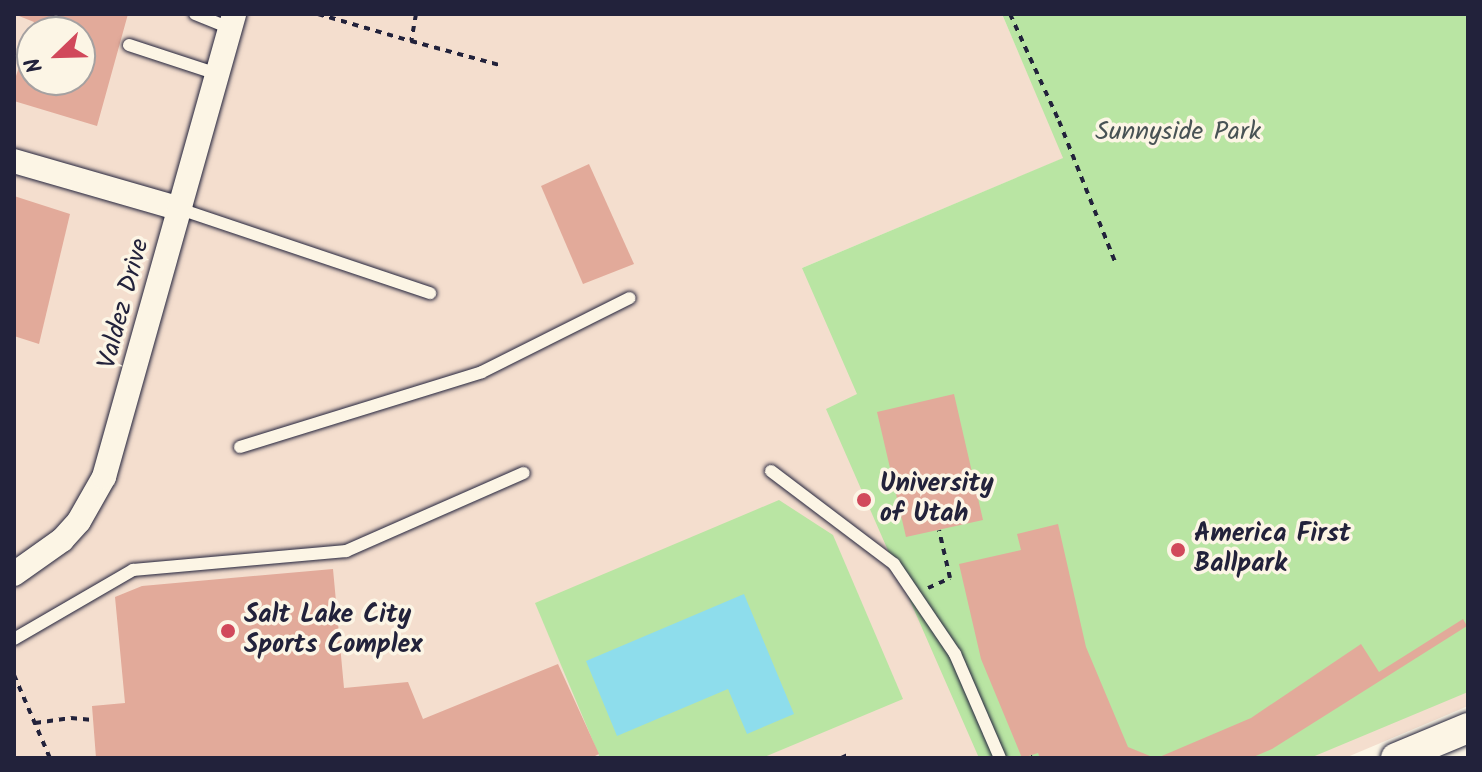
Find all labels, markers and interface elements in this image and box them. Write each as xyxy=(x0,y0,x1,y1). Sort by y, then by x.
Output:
north arrow xyxy=(16,16,96,96)
text: N xyxy=(16,52,54,78)
park label: Sunnyside Park xyxy=(1095,117,1261,149)
street label: Valdez Drive xyxy=(93,236,157,372)
place label: University of Utah xyxy=(880,469,994,530)
marker: University of Utah xyxy=(855,491,873,509)
place label: America First Ballpark xyxy=(1194,519,1351,580)
marker: America First Ballpark xyxy=(1169,541,1187,559)
place label: Salt Lake City Sports Complex xyxy=(244,600,423,662)
marker: Salt Lake City Sports Complex xyxy=(219,622,237,640)

